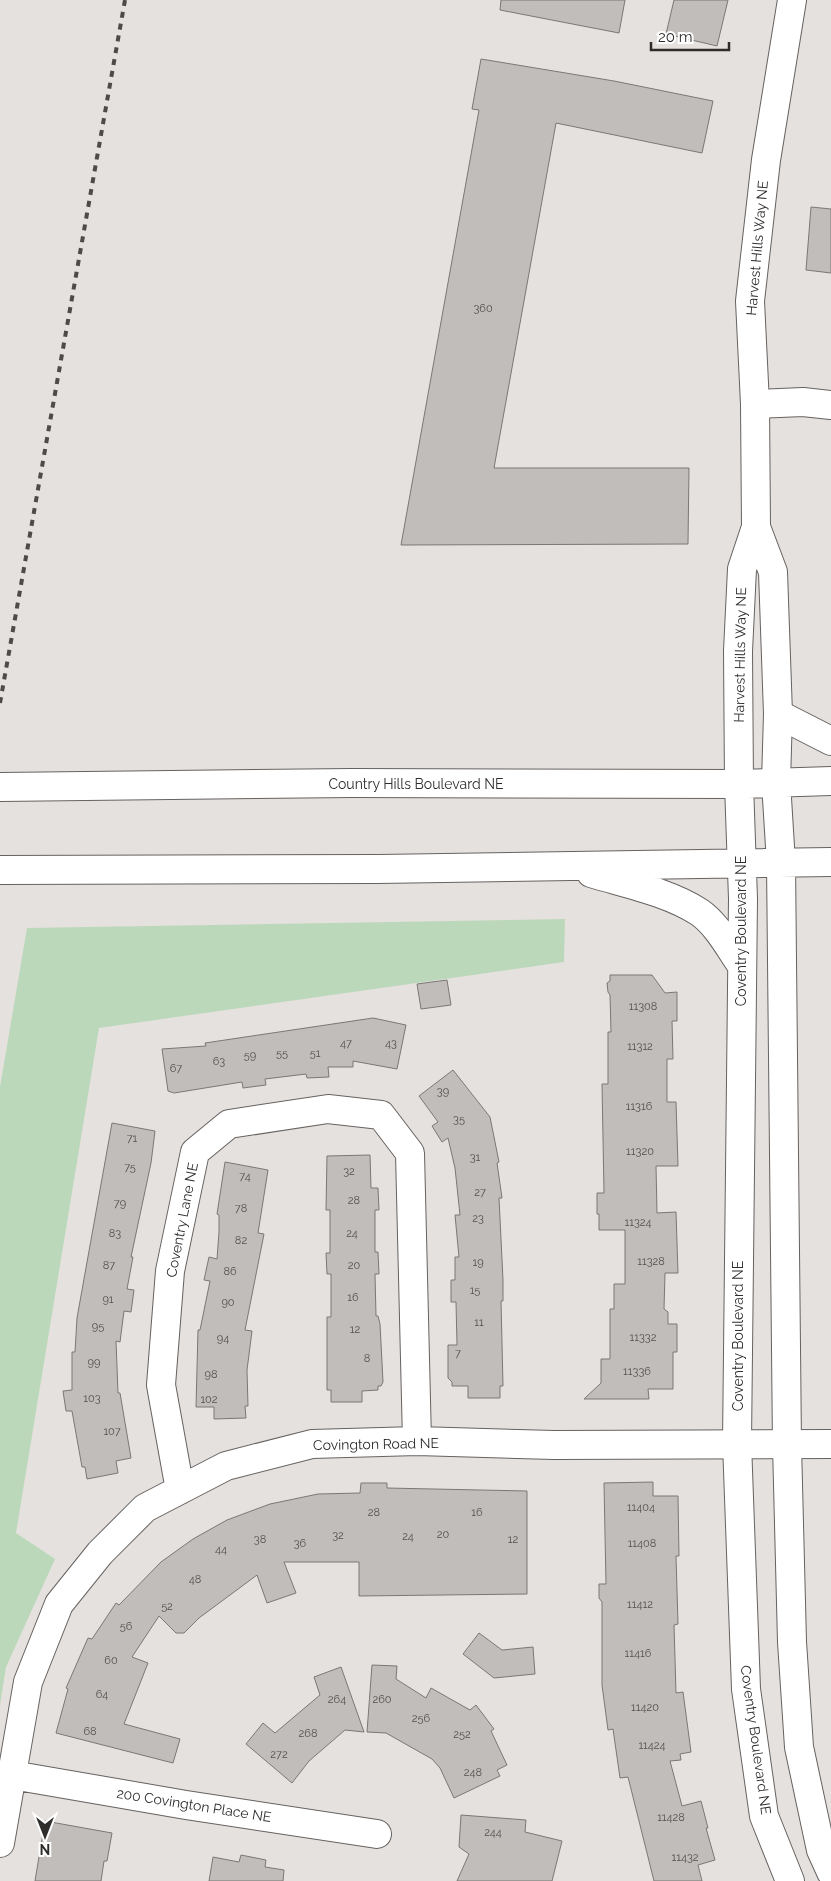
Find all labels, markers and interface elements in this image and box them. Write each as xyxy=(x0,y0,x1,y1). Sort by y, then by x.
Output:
scale bar xyxy=(651,20,728,52)
text: 20 m xyxy=(658,28,693,46)
street label: Harvest Hills Way NE xyxy=(743,180,771,316)
house number: 360 xyxy=(473,302,493,315)
street label: Harvest Hills Way NE xyxy=(731,587,749,723)
street label: Country Hills Boulevard NE xyxy=(328,776,504,792)
street label: Coventry Boulevard NE xyxy=(733,856,749,1006)
house number: 11308 xyxy=(629,1000,657,1013)
house number: 47 xyxy=(340,1037,352,1050)
house number: 43 xyxy=(385,1037,397,1050)
house number: 11312 xyxy=(627,1040,653,1053)
house number: 55 xyxy=(276,1047,288,1060)
house number: 51 xyxy=(310,1047,321,1060)
house number: 59 xyxy=(244,1049,256,1062)
house number: 63 xyxy=(213,1055,225,1068)
house number: 67 xyxy=(170,1062,182,1075)
house number: 39 xyxy=(437,1085,449,1098)
house number: 11316 xyxy=(626,1100,653,1113)
house number: 35 xyxy=(453,1113,465,1126)
house number: 71 xyxy=(127,1132,138,1145)
house number: 11320 xyxy=(626,1145,654,1158)
house number: 31 xyxy=(470,1151,481,1164)
house number: 75 xyxy=(124,1161,136,1174)
street label: Coventry Lane NE xyxy=(163,1161,201,1279)
house number: 32 xyxy=(343,1165,355,1178)
house number: 74 xyxy=(239,1170,251,1183)
house number: 27 xyxy=(474,1186,486,1199)
house number: 28 xyxy=(348,1194,360,1207)
house number: 79 xyxy=(114,1197,126,1210)
house number: 78 xyxy=(235,1202,247,1215)
house number: 23 xyxy=(472,1212,484,1225)
house number: 11324 xyxy=(624,1216,652,1229)
house number: 83 xyxy=(109,1227,121,1240)
house number: 24 xyxy=(346,1227,358,1240)
house number: 82 xyxy=(235,1234,247,1247)
house number: 11328 xyxy=(637,1255,665,1268)
house number: 19 xyxy=(472,1256,484,1269)
house number: 87 xyxy=(103,1259,115,1272)
house number: 20 xyxy=(348,1259,360,1272)
street label: Coventry Boulevard NE xyxy=(730,1261,746,1411)
house number: 86 xyxy=(223,1265,237,1278)
house number: 15 xyxy=(470,1284,480,1297)
house number: 16 xyxy=(347,1291,359,1304)
house number: 91 xyxy=(102,1293,114,1306)
house number: 90 xyxy=(221,1296,235,1309)
house number: 11 xyxy=(474,1316,484,1329)
house number: 95 xyxy=(92,1320,104,1333)
house number: 12 xyxy=(350,1323,360,1336)
house number: 11332 xyxy=(630,1331,657,1344)
house number: 94 xyxy=(217,1332,229,1345)
house number: 7 xyxy=(455,1347,461,1360)
house number: 8 xyxy=(364,1352,370,1365)
house number: 99 xyxy=(88,1356,100,1369)
house number: 11336 xyxy=(623,1365,651,1378)
house number: 98 xyxy=(205,1368,217,1381)
house number: 103 xyxy=(83,1392,101,1405)
house number: 102 xyxy=(200,1393,218,1406)
house number: 107 xyxy=(103,1425,121,1438)
street label: Covington Road NE xyxy=(313,1435,439,1453)
house number: 11404 xyxy=(627,1501,655,1514)
house number: 28 xyxy=(368,1506,380,1519)
house number: 16 xyxy=(471,1506,483,1519)
house number: 20 xyxy=(437,1528,449,1541)
house number: 32 xyxy=(332,1529,344,1542)
house number: 24 xyxy=(402,1530,414,1543)
house number: 38 xyxy=(254,1533,266,1546)
house number: 12 xyxy=(508,1533,518,1546)
house number: 36 xyxy=(294,1537,307,1550)
house number: 11408 xyxy=(628,1537,656,1550)
house number: 44 xyxy=(215,1543,227,1556)
house number: 48 xyxy=(189,1573,201,1586)
house number: 11412 xyxy=(627,1598,653,1611)
house number: 52 xyxy=(161,1600,173,1613)
house number: 56 xyxy=(120,1620,133,1633)
house number: 11416 xyxy=(625,1647,652,1660)
house number: 60 xyxy=(104,1654,118,1667)
street label: Coventry Boulevard NE xyxy=(738,1664,774,1816)
house number: 64 xyxy=(96,1688,108,1701)
house number: 264 xyxy=(328,1693,346,1706)
house number: 260 xyxy=(372,1693,392,1706)
house number: 11420 xyxy=(631,1701,659,1714)
house number: 256 xyxy=(412,1712,431,1725)
house number: 68 xyxy=(83,1725,97,1738)
house number: 268 xyxy=(299,1727,317,1740)
house number: 252 xyxy=(453,1728,471,1741)
house number: 11424 xyxy=(638,1739,666,1752)
house number: 272 xyxy=(270,1748,288,1761)
house number: 248 xyxy=(464,1766,482,1779)
street label: 200 Covington Place NE xyxy=(115,1785,273,1825)
north arrow xyxy=(20,1811,70,1861)
house number: 11428 xyxy=(657,1811,685,1824)
house number: 244 xyxy=(484,1826,502,1839)
text: N xyxy=(40,1841,50,1857)
house number: 11432 xyxy=(671,1851,699,1864)

